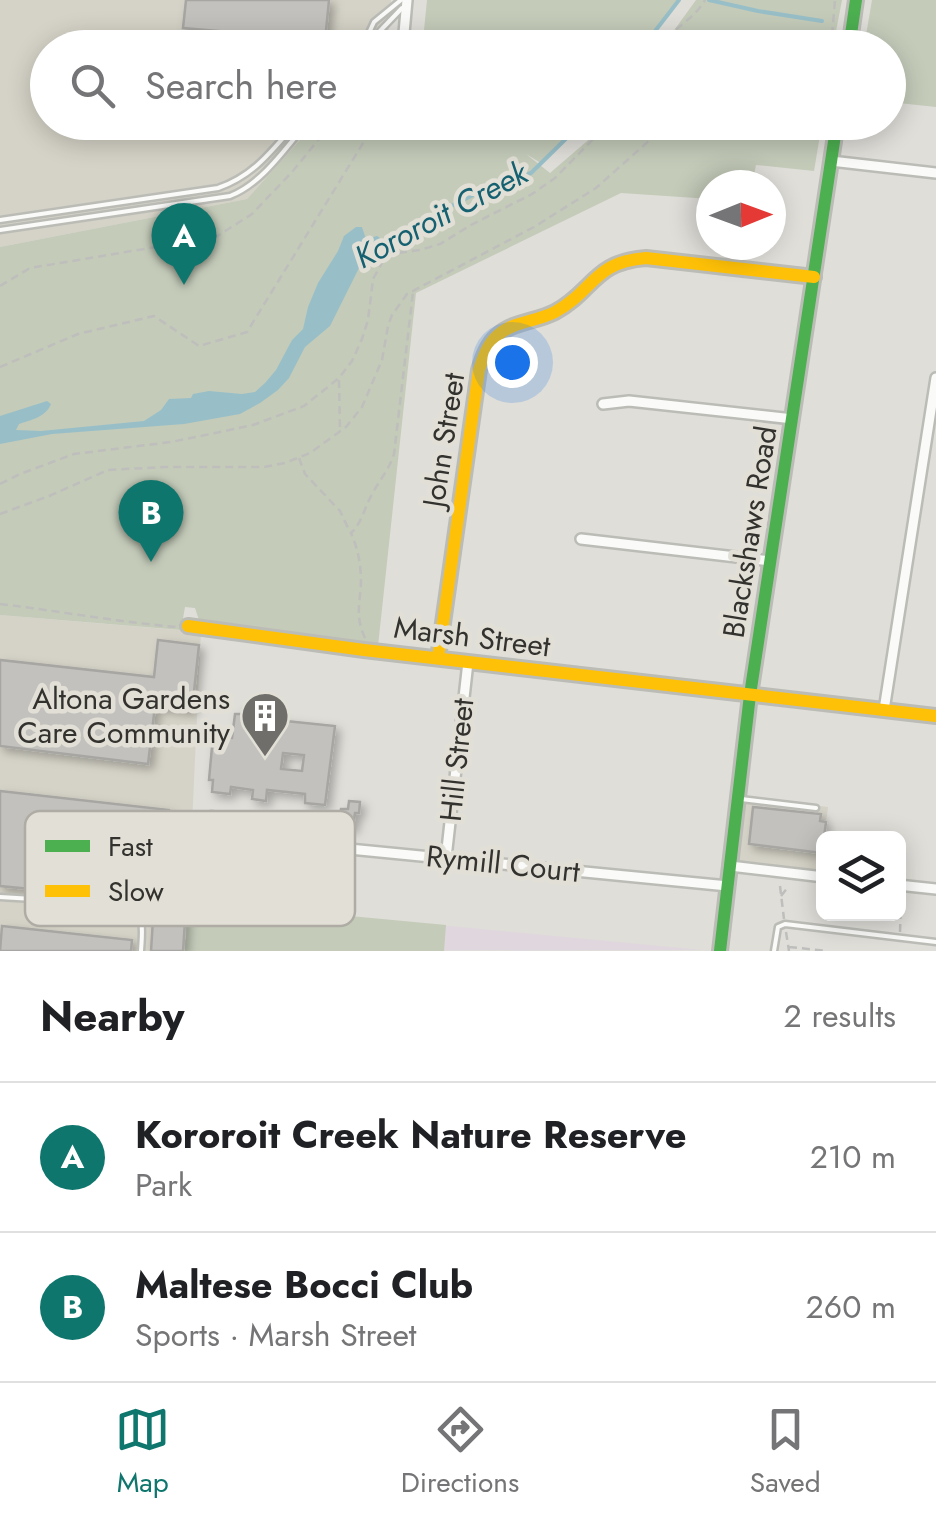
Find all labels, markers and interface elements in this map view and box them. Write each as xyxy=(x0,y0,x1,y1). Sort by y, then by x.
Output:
search box xyxy=(30,30,906,140)
icon: search xyxy=(65,58,120,113)
text: Search here xyxy=(145,58,337,113)
water label: Kororoit Creek xyxy=(346,149,537,280)
north arrow xyxy=(696,170,786,260)
pin: A xyxy=(152,202,216,285)
your location xyxy=(487,337,538,388)
street label: John Street xyxy=(411,369,475,514)
street label: Blackshaws Road xyxy=(712,423,787,641)
pin: B xyxy=(118,480,184,562)
street label: Marsh Street xyxy=(391,606,554,668)
place label: Altona Gardens Care Community xyxy=(17,677,231,754)
building icon: Altona Gardens Care Community xyxy=(239,690,291,758)
street label: Hill Street xyxy=(429,695,484,824)
legend xyxy=(25,811,355,926)
text: Fast xyxy=(108,826,153,867)
map controls xyxy=(816,831,906,921)
button: layers xyxy=(816,831,906,921)
street label: Rymill Court xyxy=(424,834,583,893)
text: Slow xyxy=(108,871,164,912)
text: Nearby xyxy=(40,986,184,1047)
text: 2 results xyxy=(784,993,896,1039)
text: Kororoit Creek Nature Reserve xyxy=(135,1107,687,1162)
text: A xyxy=(61,1134,84,1180)
text: 210 m xyxy=(810,1134,896,1180)
text: Park xyxy=(135,1162,192,1208)
text: Maltese Bocci Club xyxy=(135,1257,473,1312)
text: B xyxy=(62,1284,83,1330)
text: 260 m xyxy=(806,1284,896,1330)
text: Sports · Marsh Street xyxy=(135,1312,417,1358)
tab: Map xyxy=(115,1402,170,1503)
tab: Directions xyxy=(401,1402,519,1503)
tab: Saved xyxy=(750,1402,821,1503)

